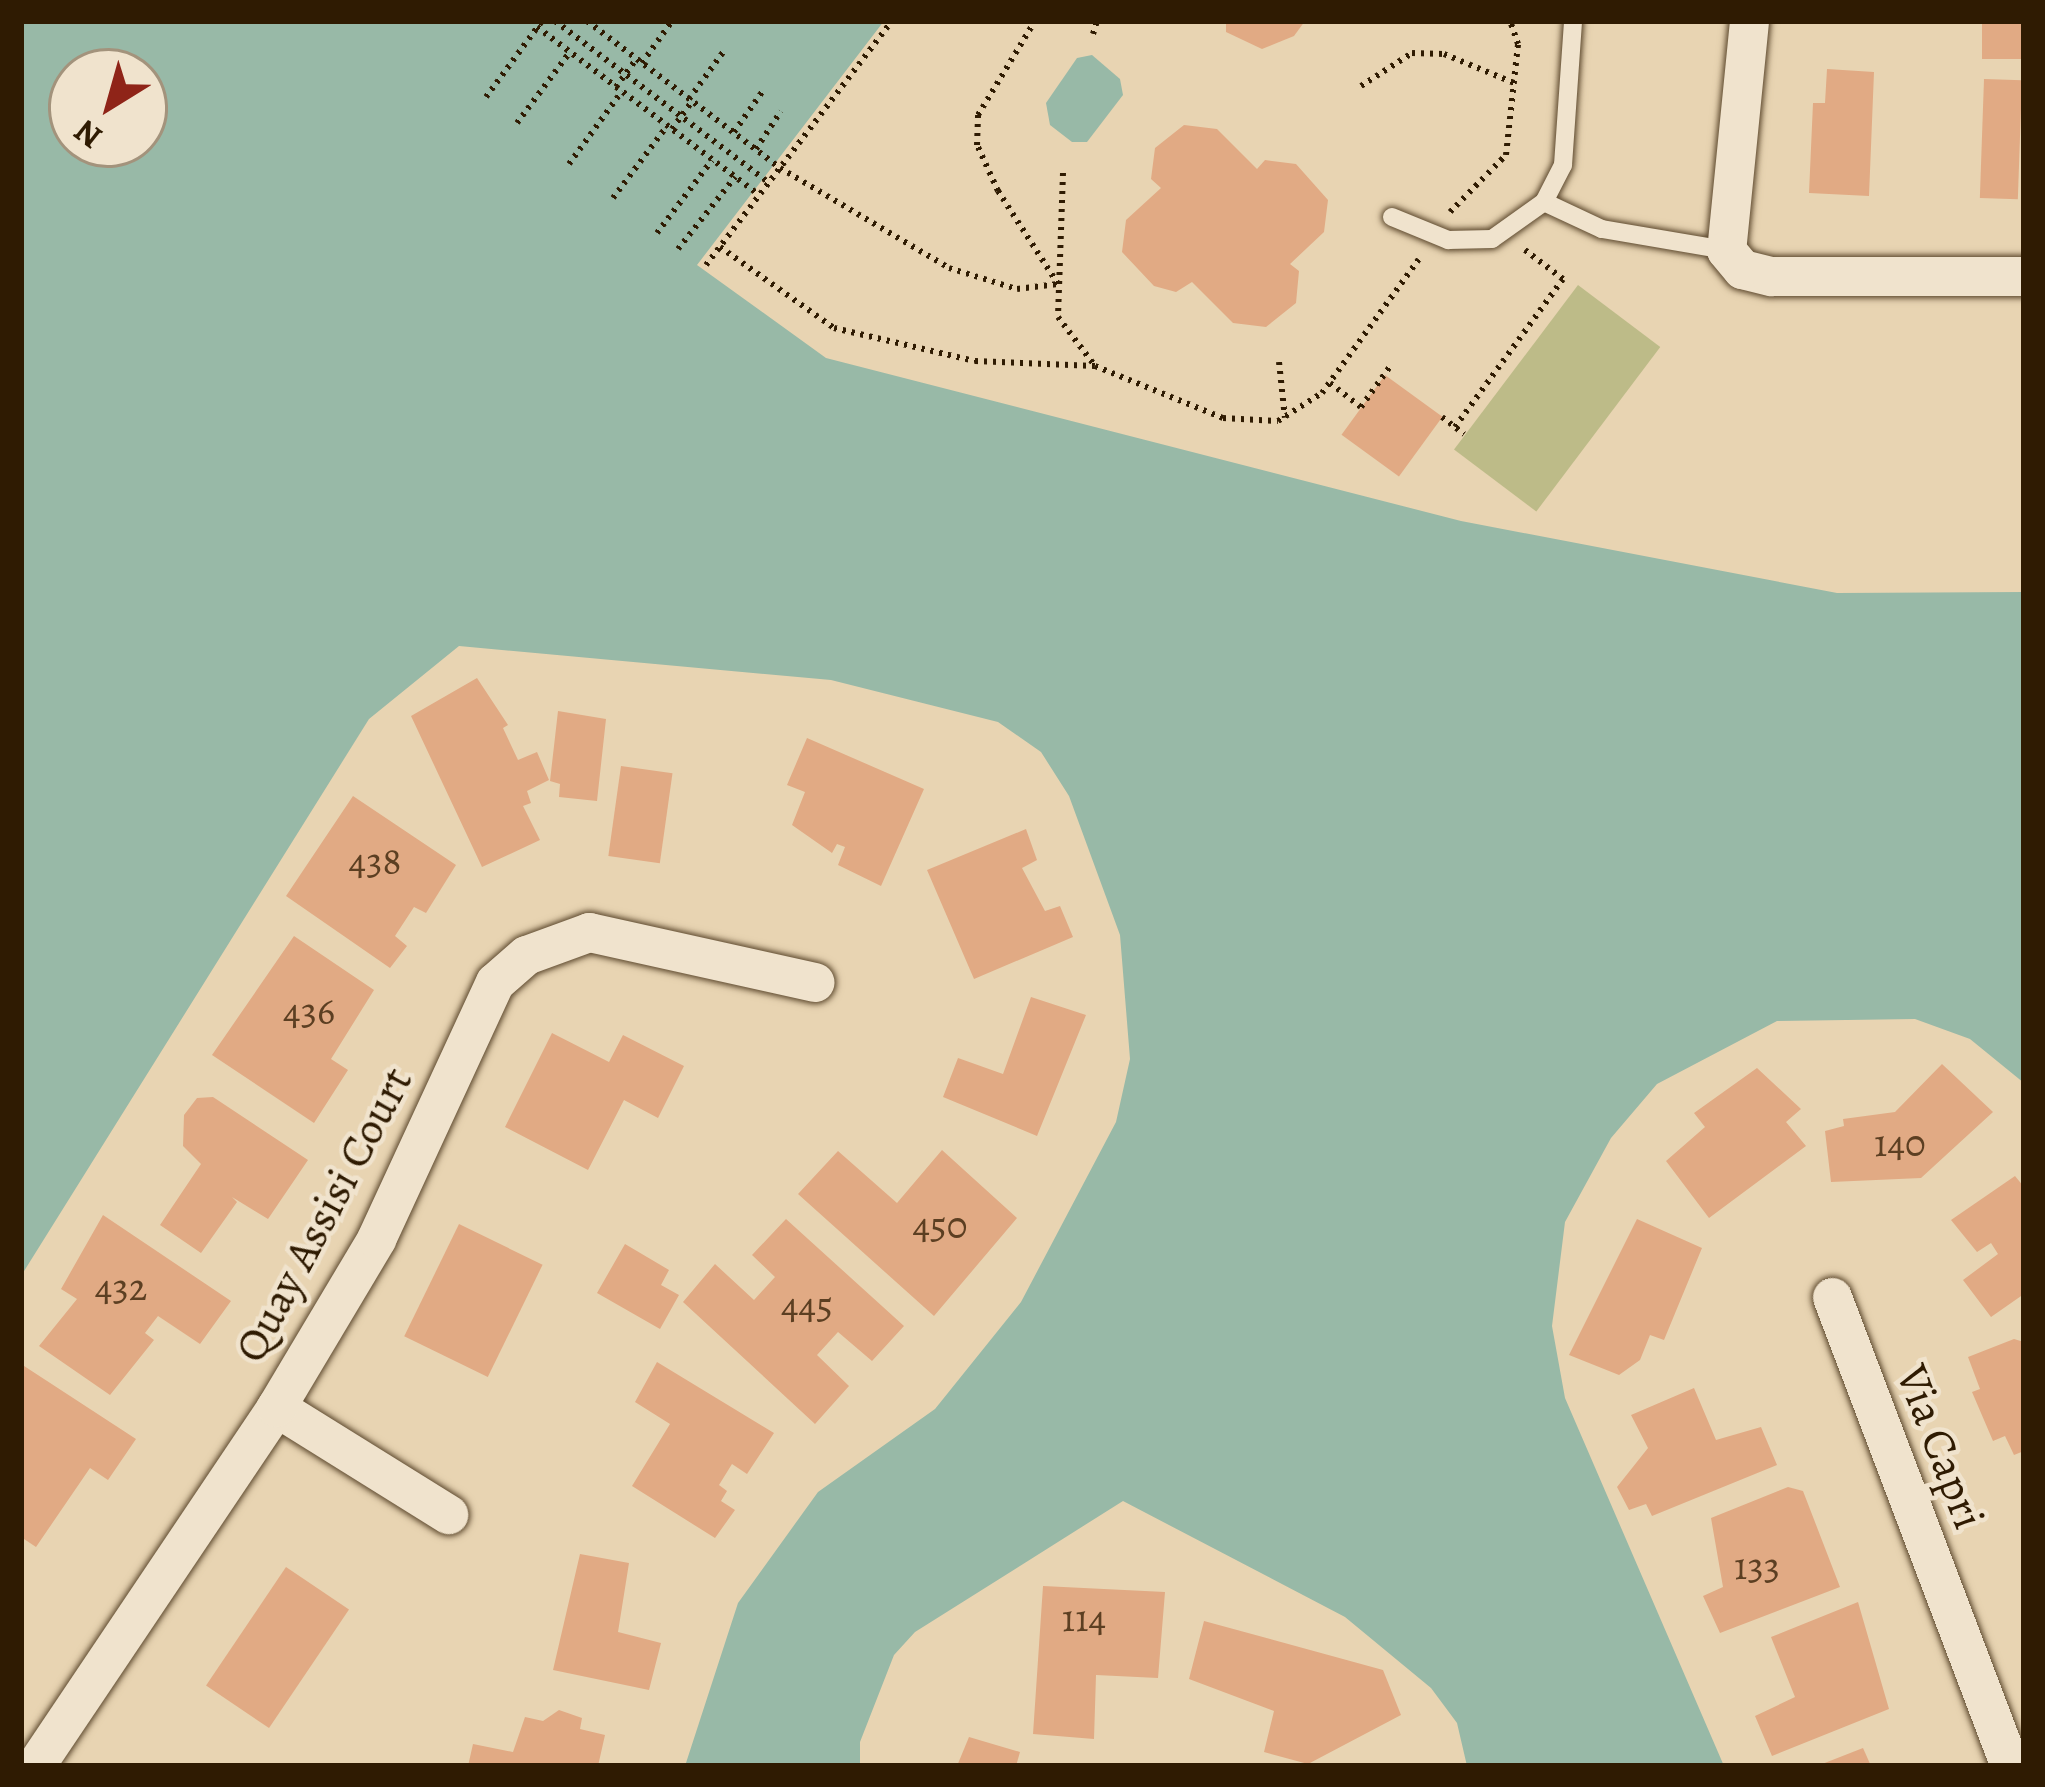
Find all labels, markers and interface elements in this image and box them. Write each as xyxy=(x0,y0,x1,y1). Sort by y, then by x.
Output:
north arrow xyxy=(48,48,168,168)
text: N xyxy=(65,110,111,160)
house number: 438 xyxy=(349,838,401,884)
house number: 436 xyxy=(283,988,335,1034)
street label: Quay Assisi Court xyxy=(224,1059,424,1371)
house number: 140 xyxy=(1874,1120,1926,1166)
house number: 450 xyxy=(912,1202,968,1248)
house number: 432 xyxy=(95,1264,147,1310)
house number: 445 xyxy=(781,1282,833,1328)
street label: Via Capri xyxy=(1884,1357,1996,1537)
house number: 133 xyxy=(1734,1543,1780,1589)
house number: 114 xyxy=(1062,1595,1106,1641)

